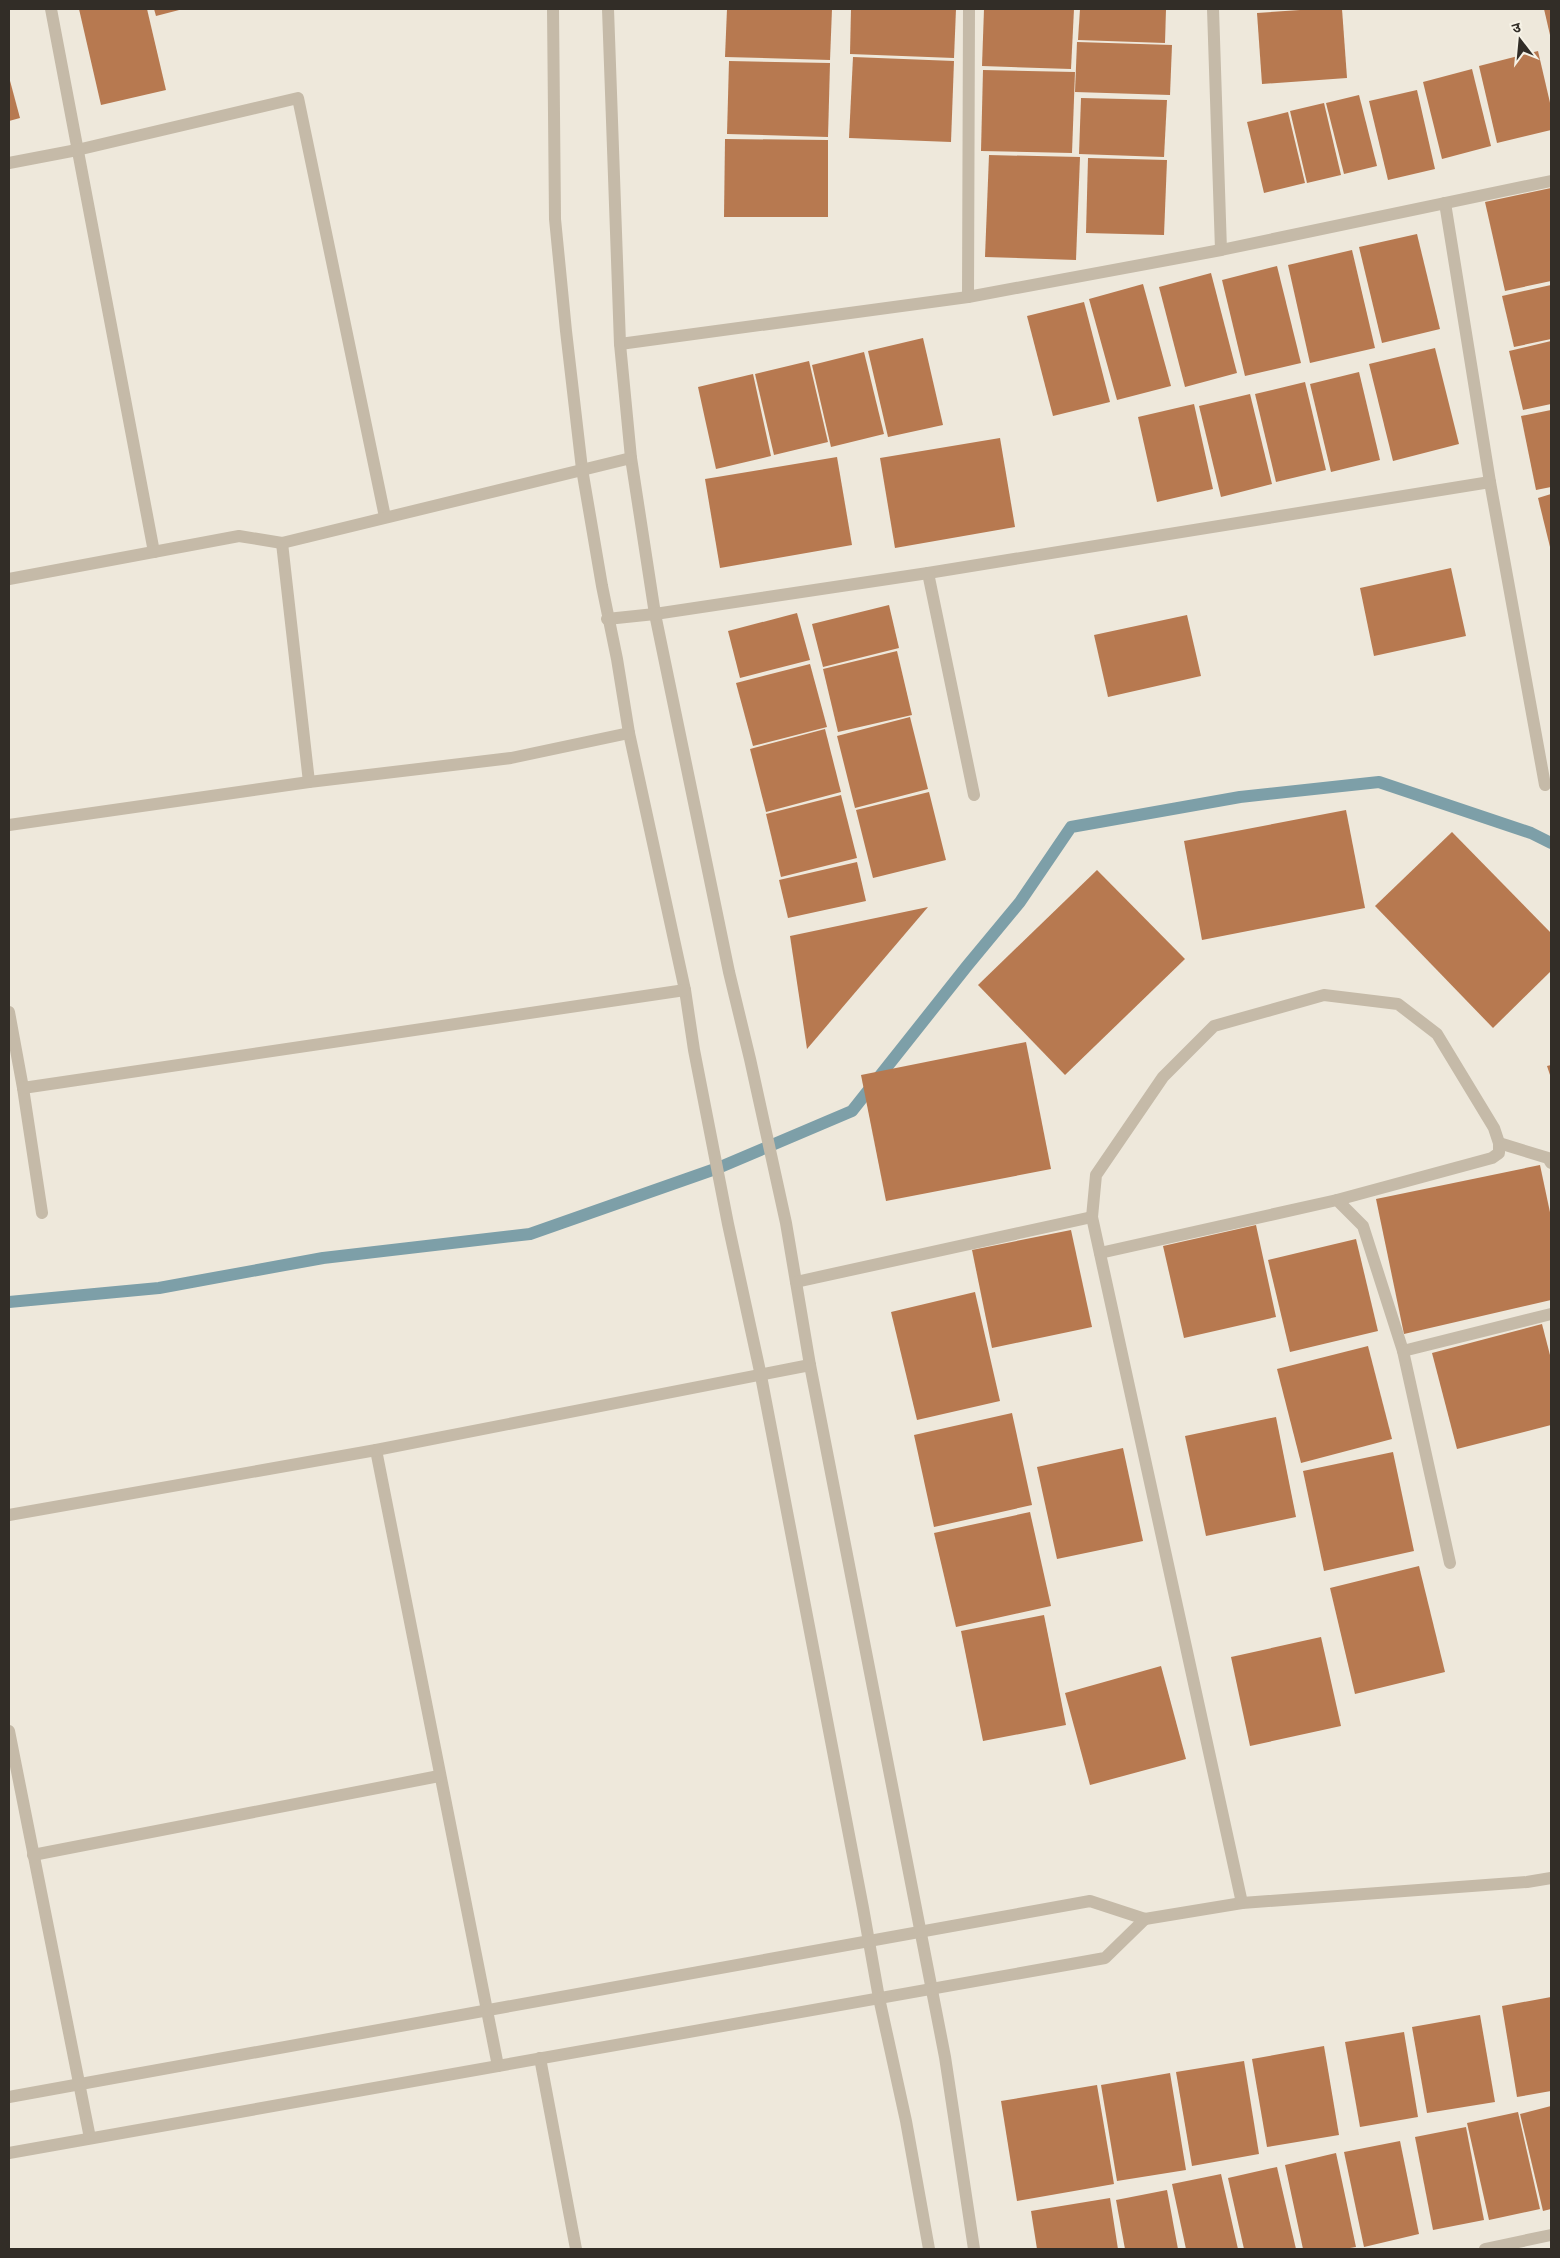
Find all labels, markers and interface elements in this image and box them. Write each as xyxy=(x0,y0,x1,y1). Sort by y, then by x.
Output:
north arrow xyxy=(1495,15,1545,65)
text: उ xyxy=(1510,18,1523,36)

